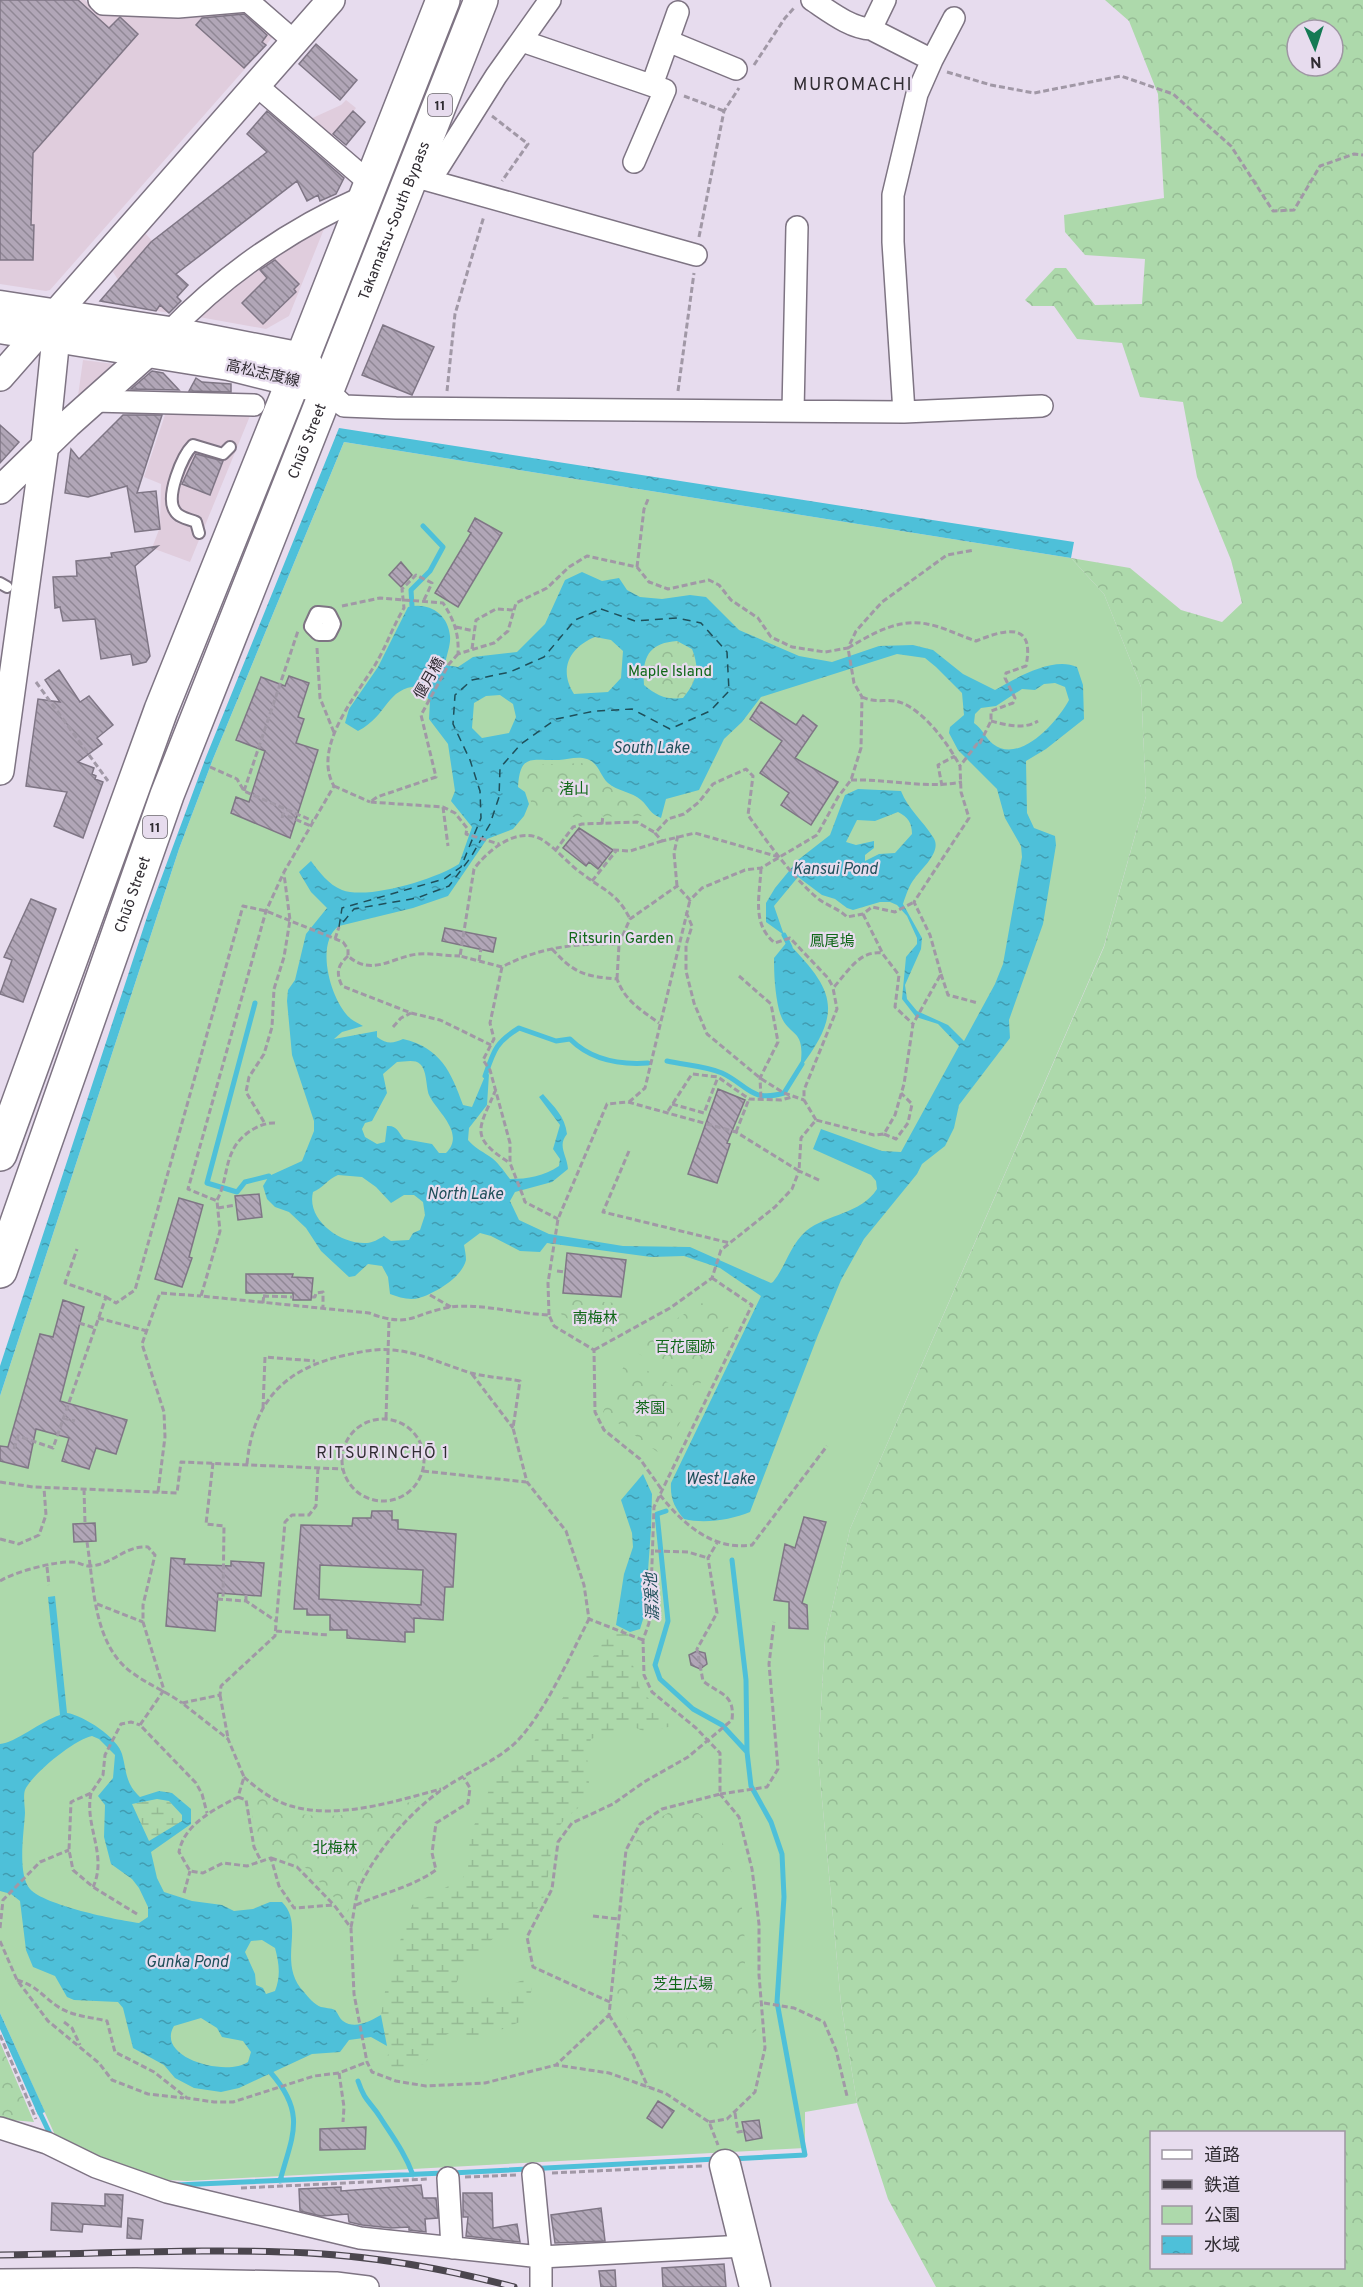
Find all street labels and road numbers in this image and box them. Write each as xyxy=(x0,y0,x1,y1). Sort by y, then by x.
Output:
road number: 11 xyxy=(428,94,452,116)
street label: Takamatsu-South Bypass xyxy=(355,139,435,304)
street label: 高松志度線 xyxy=(224,357,301,392)
street label: Chūō Street xyxy=(285,401,332,482)
street label: 偃月橋 xyxy=(411,655,450,703)
road number: 11 xyxy=(143,816,167,838)
street label: Chūō Street xyxy=(111,854,156,936)

